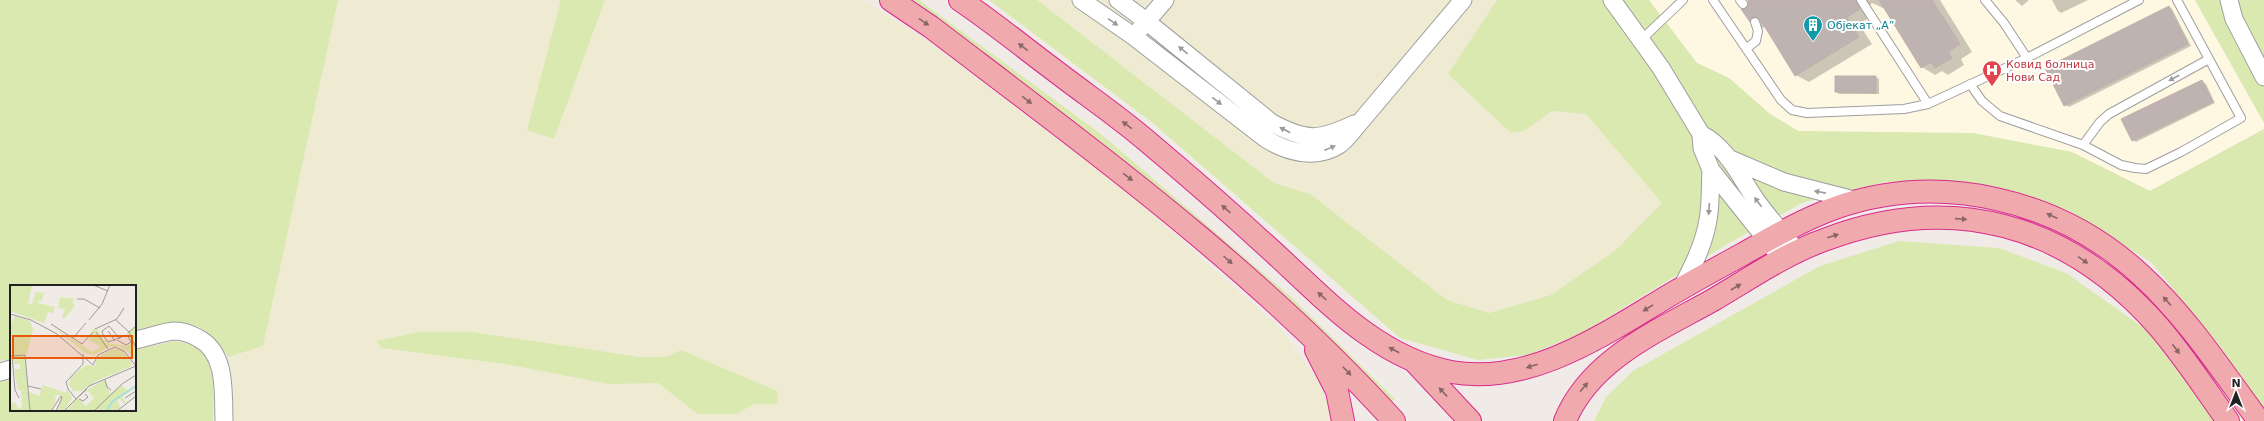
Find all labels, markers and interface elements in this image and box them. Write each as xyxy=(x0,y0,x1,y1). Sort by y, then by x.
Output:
building icon: Објекат „А” xyxy=(1802,14,1824,42)
one-way arrow xyxy=(918,18,929,26)
one-way arrow xyxy=(1108,18,1119,26)
place label: Објекат „А” xyxy=(1827,19,1894,32)
one-way arrow xyxy=(1018,43,1028,51)
one-way arrow xyxy=(1177,46,1188,55)
place label: Ковид болница Нови Сад xyxy=(2006,58,2094,84)
hospital icon: Ковид болница Нови Сад xyxy=(1981,59,2003,87)
one-way arrow xyxy=(2168,74,2180,81)
one-way arrow xyxy=(1022,96,1033,104)
one-way arrow xyxy=(1211,97,1222,105)
one-way arrow xyxy=(1121,121,1132,129)
one-way arrow xyxy=(1279,127,1291,133)
one-way arrow xyxy=(1324,145,1336,151)
one-way arrow xyxy=(1123,172,1133,180)
one-way arrow xyxy=(1814,188,1826,194)
one-way arrow xyxy=(1753,196,1762,207)
one-way arrow xyxy=(1705,203,1712,215)
one-way arrow xyxy=(1220,205,1231,214)
one-way arrow xyxy=(2046,213,2058,219)
one-way arrow xyxy=(1955,215,1967,222)
one-way arrow xyxy=(1828,233,1840,239)
one-way arrow xyxy=(1223,255,1233,265)
one-way arrow xyxy=(2077,256,2089,263)
one-way arrow xyxy=(1730,283,1742,290)
inset map xyxy=(10,285,136,411)
one-way arrow xyxy=(1317,292,1327,301)
one-way arrow xyxy=(2162,296,2172,306)
one-way arrow xyxy=(1642,304,1654,311)
one-way arrow xyxy=(2172,344,2181,355)
one-way arrow xyxy=(1388,347,1399,354)
one-way arrow xyxy=(1526,363,1538,369)
one-way arrow xyxy=(1342,366,1351,376)
north arrow xyxy=(2216,373,2256,413)
text: N xyxy=(2231,377,2241,390)
one-way arrow xyxy=(1580,382,1589,393)
one-way arrow xyxy=(1439,387,1448,398)

